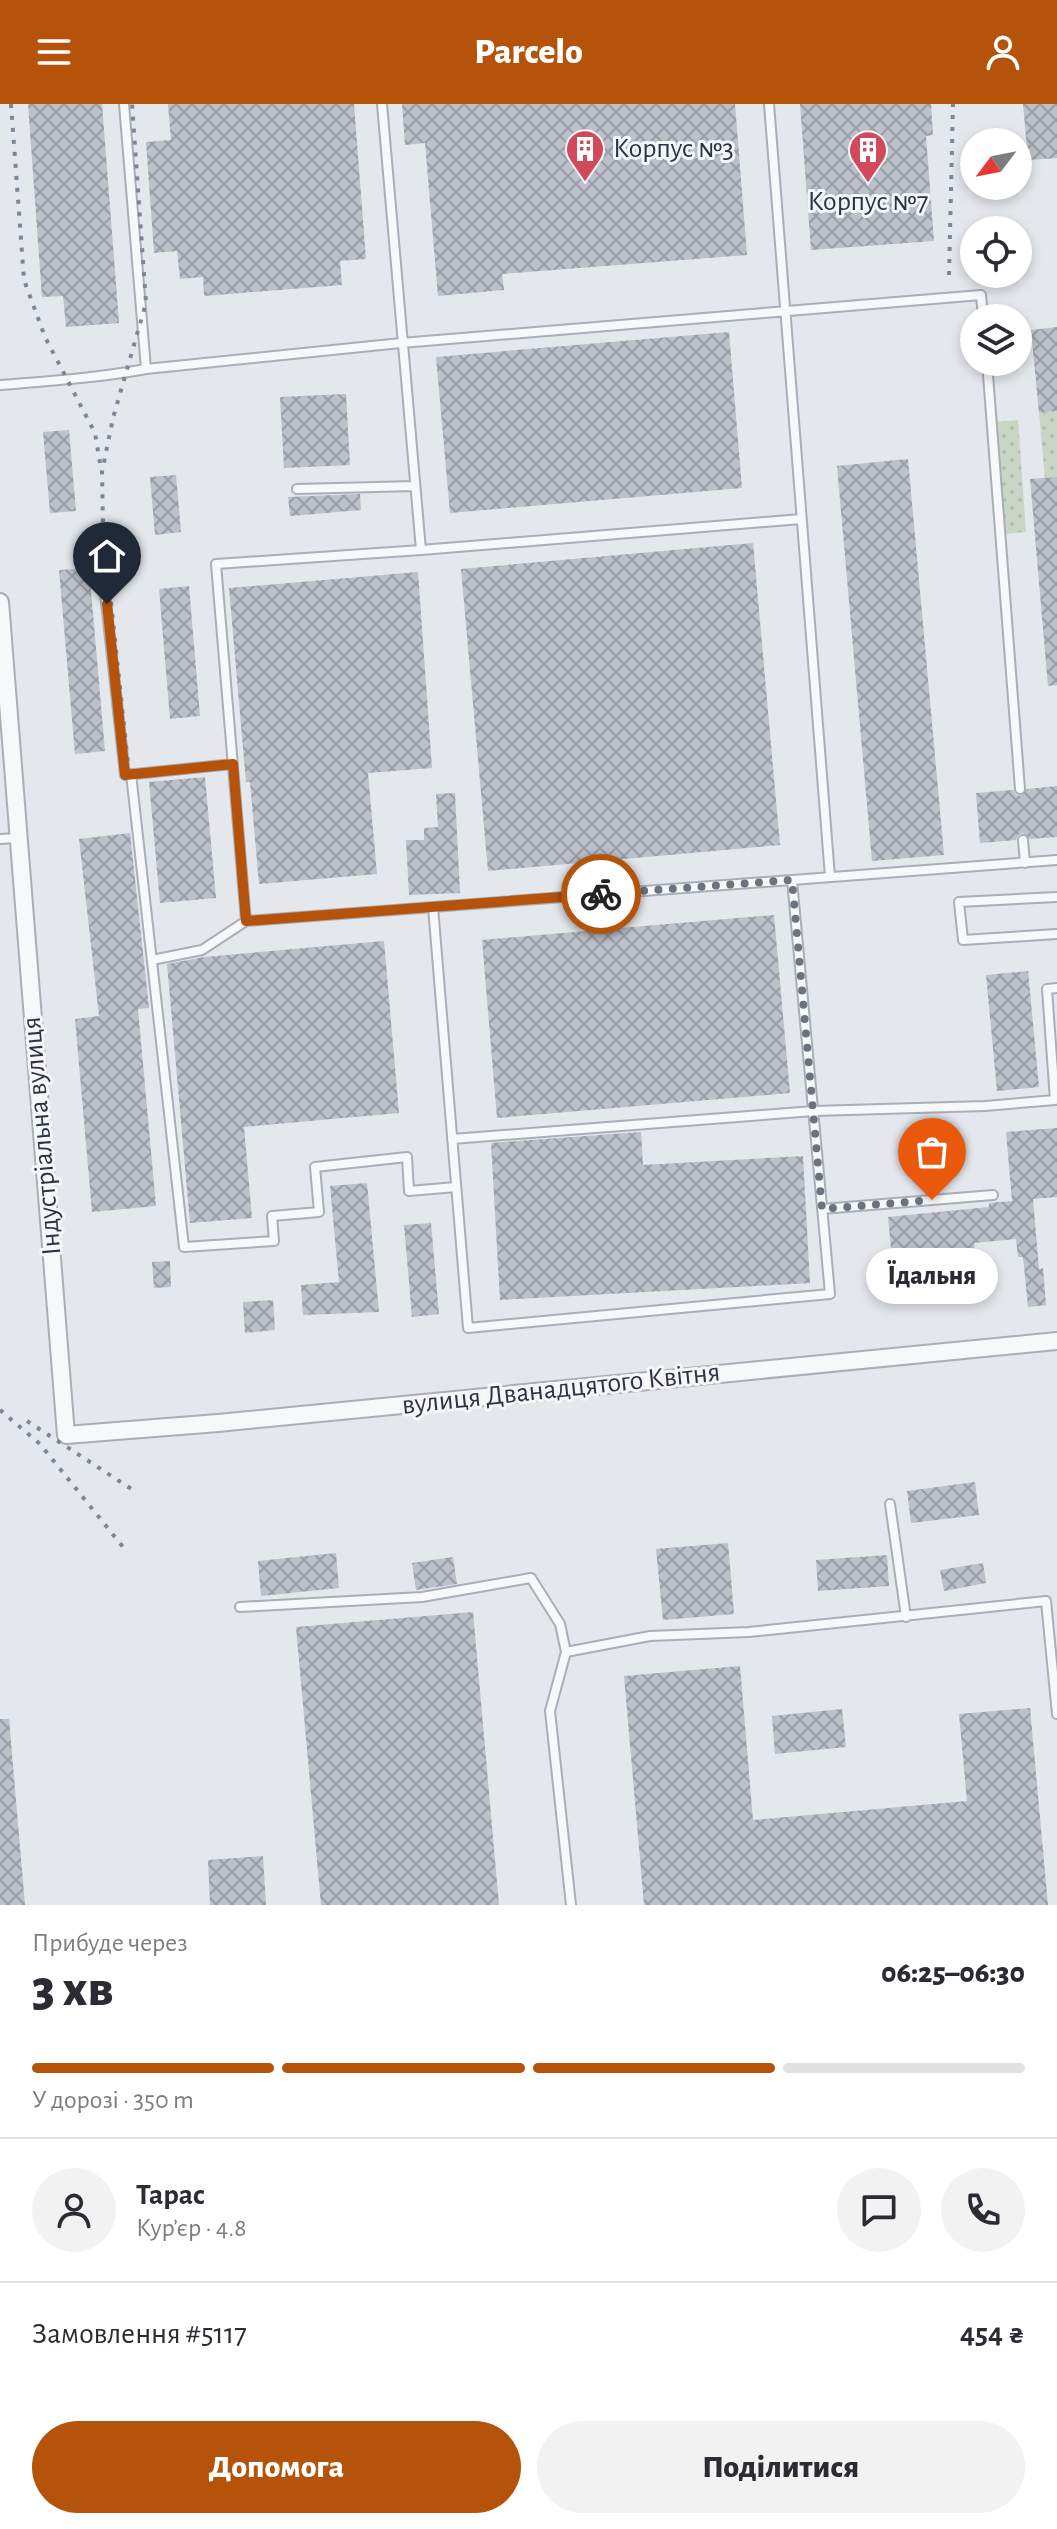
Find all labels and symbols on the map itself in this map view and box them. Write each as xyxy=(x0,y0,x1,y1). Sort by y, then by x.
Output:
building icon: Корпус №3 xyxy=(564,128,606,183)
north arrow xyxy=(960,128,1032,200)
building icon: Корпус №7 xyxy=(847,129,889,184)
place label: Корпус №3 xyxy=(613,135,734,163)
place label: Корпус №7 xyxy=(807,188,929,216)
pin xyxy=(73,522,141,604)
courier xyxy=(561,854,641,934)
street label: Індустріальна вулиця xyxy=(18,1015,66,1257)
pin xyxy=(898,1118,966,1200)
callout: Їдальня xyxy=(866,1248,998,1304)
street label: вулиця Дванадцятого Квітня xyxy=(400,1358,722,1420)

